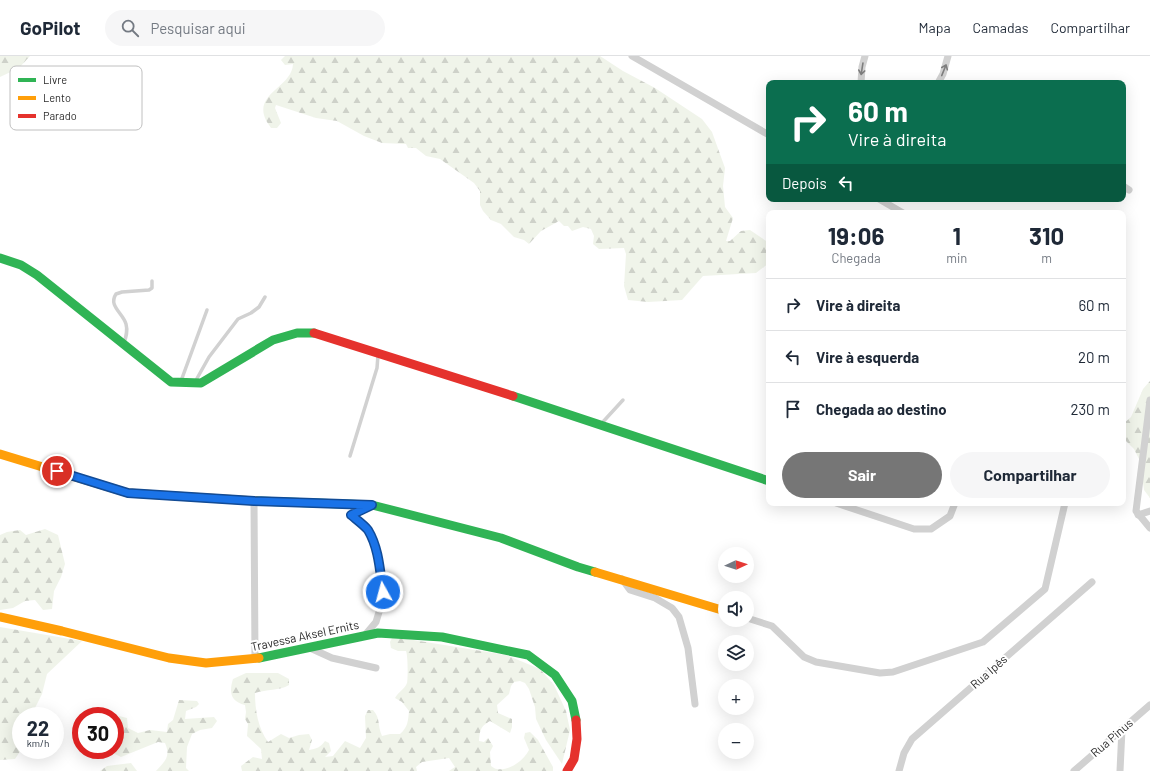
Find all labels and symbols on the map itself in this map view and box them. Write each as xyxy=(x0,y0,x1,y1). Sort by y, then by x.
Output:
one-way arrow xyxy=(858,62,866,75)
one-way arrow xyxy=(941,64,948,76)
legend xyxy=(10,66,142,130)
text: Livre xyxy=(43,73,67,86)
text: Lento xyxy=(43,91,71,104)
text: Parado xyxy=(43,109,77,122)
pin xyxy=(40,454,74,488)
north arrow xyxy=(718,547,754,583)
position arrow xyxy=(362,571,404,613)
street label: Travessa Aksel Ernits xyxy=(249,617,360,653)
street label: Rua Ipês xyxy=(967,651,1010,691)
speed limit sign: 30 xyxy=(72,707,124,759)
street label: Rua Pinus xyxy=(1087,715,1135,759)

